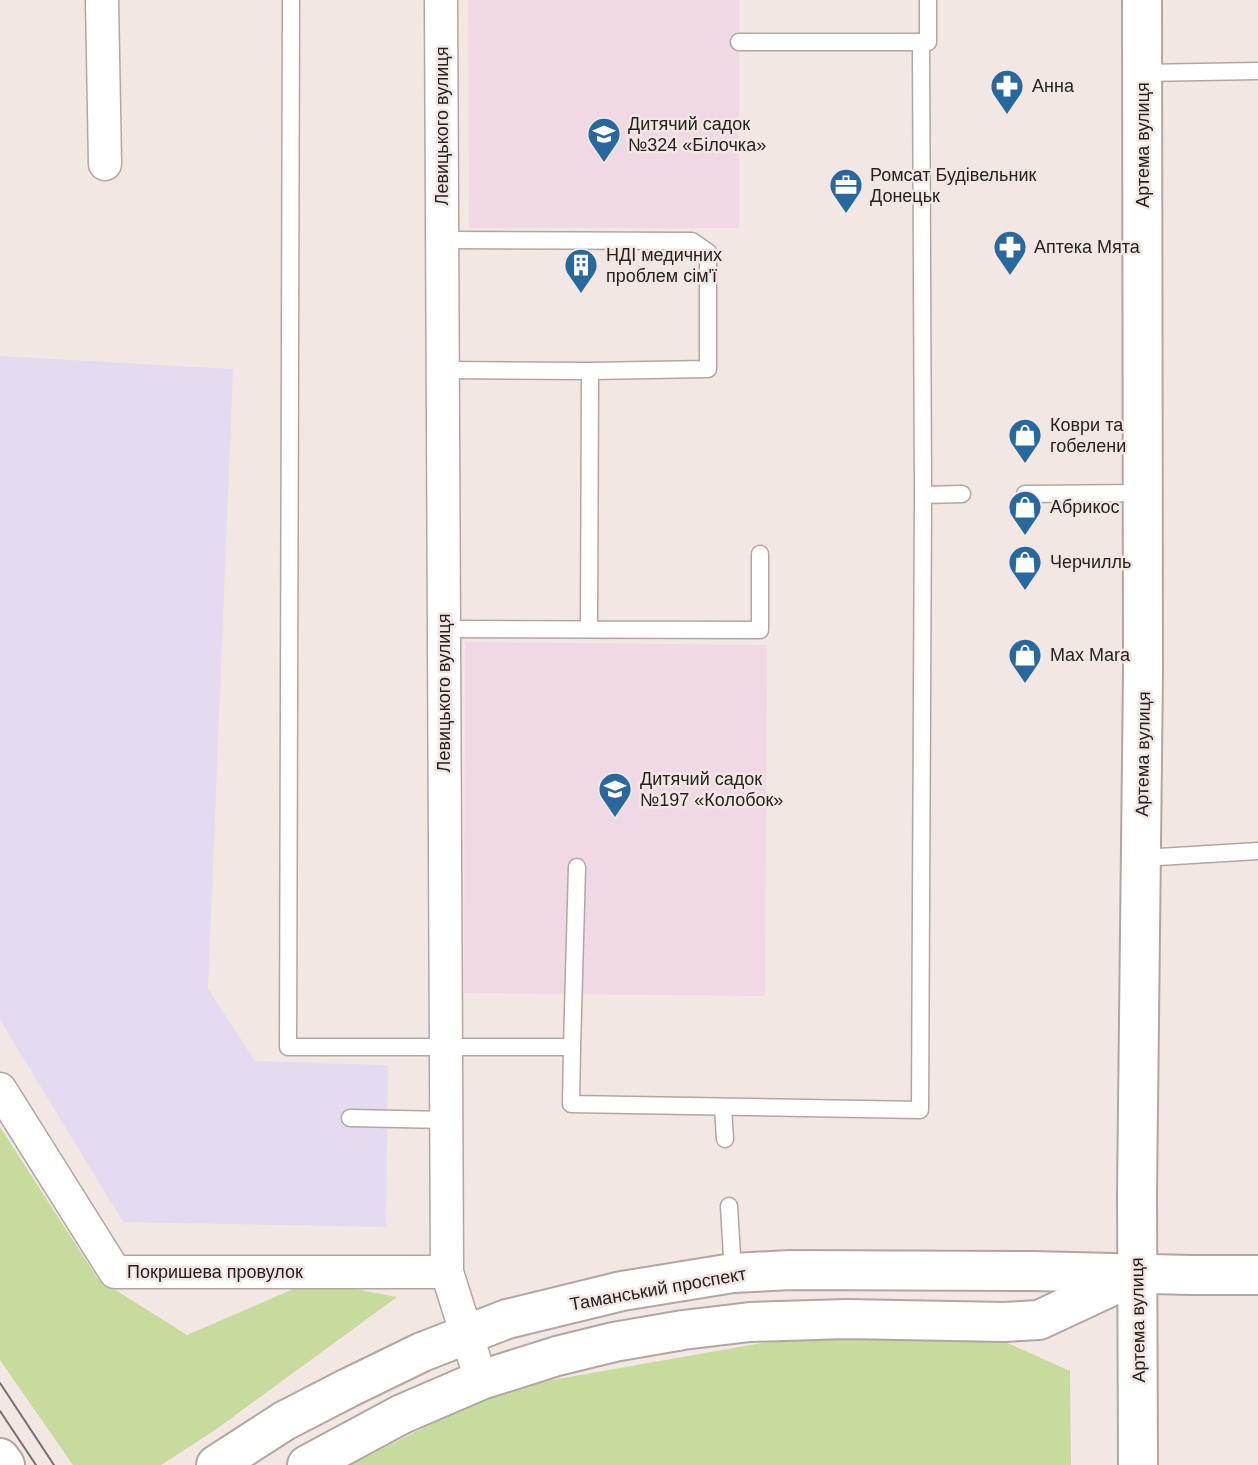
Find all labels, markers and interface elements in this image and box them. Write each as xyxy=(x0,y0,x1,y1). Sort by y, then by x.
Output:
street label: Левицького вулиця xyxy=(432,47,452,205)
pharmacy icon: Анна xyxy=(988,67,1026,116)
place label: Анна xyxy=(1032,76,1075,96)
street label: Артема вулиця xyxy=(1133,82,1153,208)
place label: Дитячий садок №324 «Білочка» xyxy=(628,114,766,155)
school or university icon: Дитячий садок №324 «Білочка» xyxy=(585,115,623,164)
place label: Ромсат Будівельник Донецьк xyxy=(870,165,1036,206)
office icon: Ромсат Будівельник Донецьк xyxy=(827,166,865,215)
pharmacy icon: Аптека Мята xyxy=(991,228,1029,277)
place label: Аптека Мята xyxy=(1034,237,1141,257)
place label: НДІ медичних проблем сім'ї xyxy=(606,245,722,286)
building icon: НДІ медичних проблем сім'ї xyxy=(562,246,600,295)
place label: Коври та гобелени xyxy=(1050,415,1126,456)
shop icon: Коври та гобелени xyxy=(1006,416,1044,465)
shop icon: Абрикос xyxy=(1006,488,1044,537)
place label: Абрикос xyxy=(1050,497,1119,517)
shop icon: Черчилль xyxy=(1006,543,1044,592)
place label: Черчилль xyxy=(1050,552,1131,572)
street label: Левицького вулиця xyxy=(434,614,454,772)
shop icon: Max Mara xyxy=(1006,636,1044,685)
place label: Max Mara xyxy=(1050,645,1131,665)
street label: Артема вулиця xyxy=(1132,691,1154,817)
place label: Дитячий садок №197 «Колобок» xyxy=(640,769,783,810)
school or university icon: Дитячий садок №197 «Колобок» xyxy=(596,770,634,819)
street label: Артема вулиця xyxy=(1127,1257,1149,1383)
street label: Покришева провулок xyxy=(127,1262,303,1282)
street label: Таманський проспект xyxy=(568,1264,748,1314)

